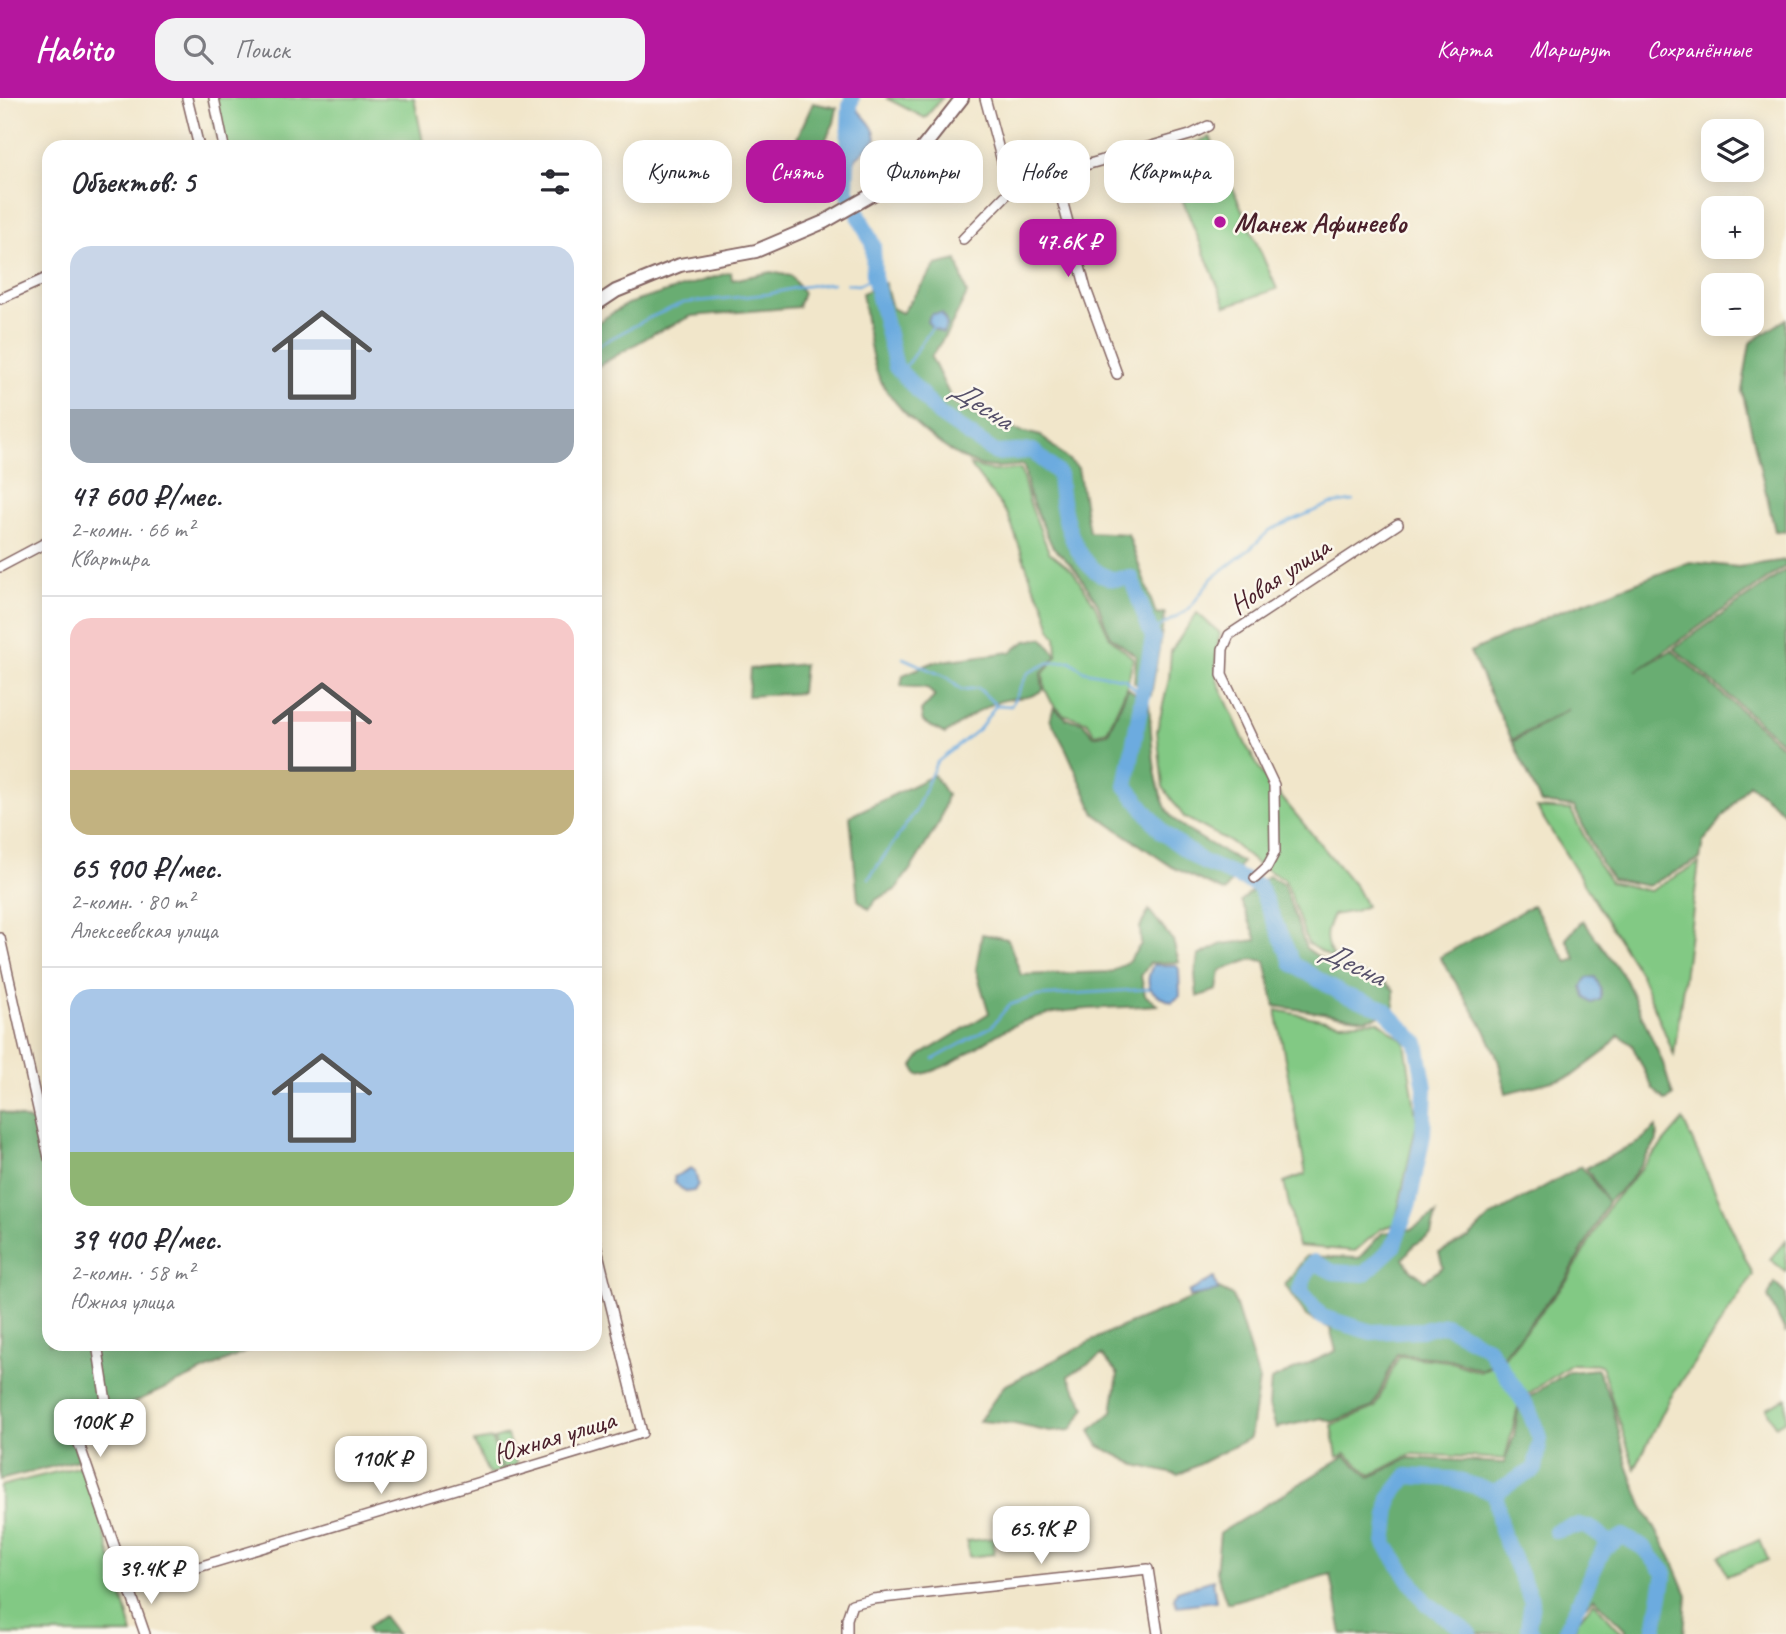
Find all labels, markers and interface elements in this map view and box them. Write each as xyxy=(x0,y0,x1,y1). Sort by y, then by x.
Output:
search box xyxy=(155,18,645,81)
text: Habito xyxy=(35,28,113,70)
icon: search xyxy=(179,30,217,68)
text: Поиск xyxy=(235,33,290,66)
text: Карта xyxy=(1437,34,1492,64)
text: Маршрут xyxy=(1530,34,1609,64)
text: Сохранённые xyxy=(1647,34,1751,64)
map controls xyxy=(1701,119,1764,336)
button: layers xyxy=(1701,119,1764,182)
chip: Купить xyxy=(623,140,732,203)
chip: Снять xyxy=(746,140,846,203)
chip: Фильтры xyxy=(860,140,983,203)
chip: Новое xyxy=(997,140,1090,203)
chip: Квартира xyxy=(1104,140,1234,203)
text: Объектов: 5 xyxy=(70,163,195,201)
icon: filters xyxy=(536,163,574,201)
button: + xyxy=(1701,196,1764,259)
place label: Манеж Афинеево xyxy=(1234,205,1409,240)
marker: Манеж Афинеево xyxy=(1212,214,1228,230)
pin: 47.6K ₽ xyxy=(1003,220,1133,279)
text: 47.6K ₽ xyxy=(1035,227,1101,256)
button: − xyxy=(1701,273,1764,336)
icon: home xyxy=(259,292,385,418)
water label: Десна xyxy=(943,370,1023,440)
text: 47 600 ₽/мес. xyxy=(70,477,222,515)
text: 2-комн. · 66 m² xyxy=(70,515,194,544)
street label: Новая улица xyxy=(1222,527,1339,622)
text: Квартира xyxy=(70,544,148,573)
icon: home xyxy=(259,664,385,790)
text: 65 900 ₽/мес. xyxy=(70,849,221,887)
text: 2-комн. · 80 m² xyxy=(70,887,194,916)
text: Алексеевская улица xyxy=(70,916,218,945)
water label: Десна xyxy=(1314,931,1394,996)
icon: home xyxy=(259,1035,385,1161)
text: 39 400 ₽/мес. xyxy=(70,1220,221,1258)
text: 2-комн. · 58 m² xyxy=(70,1258,194,1287)
text: Южная улица xyxy=(70,1287,173,1316)
pin: 100K ₽ xyxy=(43,1400,157,1459)
street label: Южная улица xyxy=(489,1401,621,1472)
text: 100K ₽ xyxy=(70,1407,130,1436)
pin: 110K ₽ xyxy=(324,1436,438,1496)
text: 110K ₽ xyxy=(351,1444,411,1473)
pin: 65.9K ₽ xyxy=(976,1506,1106,1566)
text: 65.9K ₽ xyxy=(1009,1514,1073,1543)
pin: 39.4K ₽ xyxy=(86,1546,216,1606)
text: 39.4K ₽ xyxy=(119,1554,183,1583)

